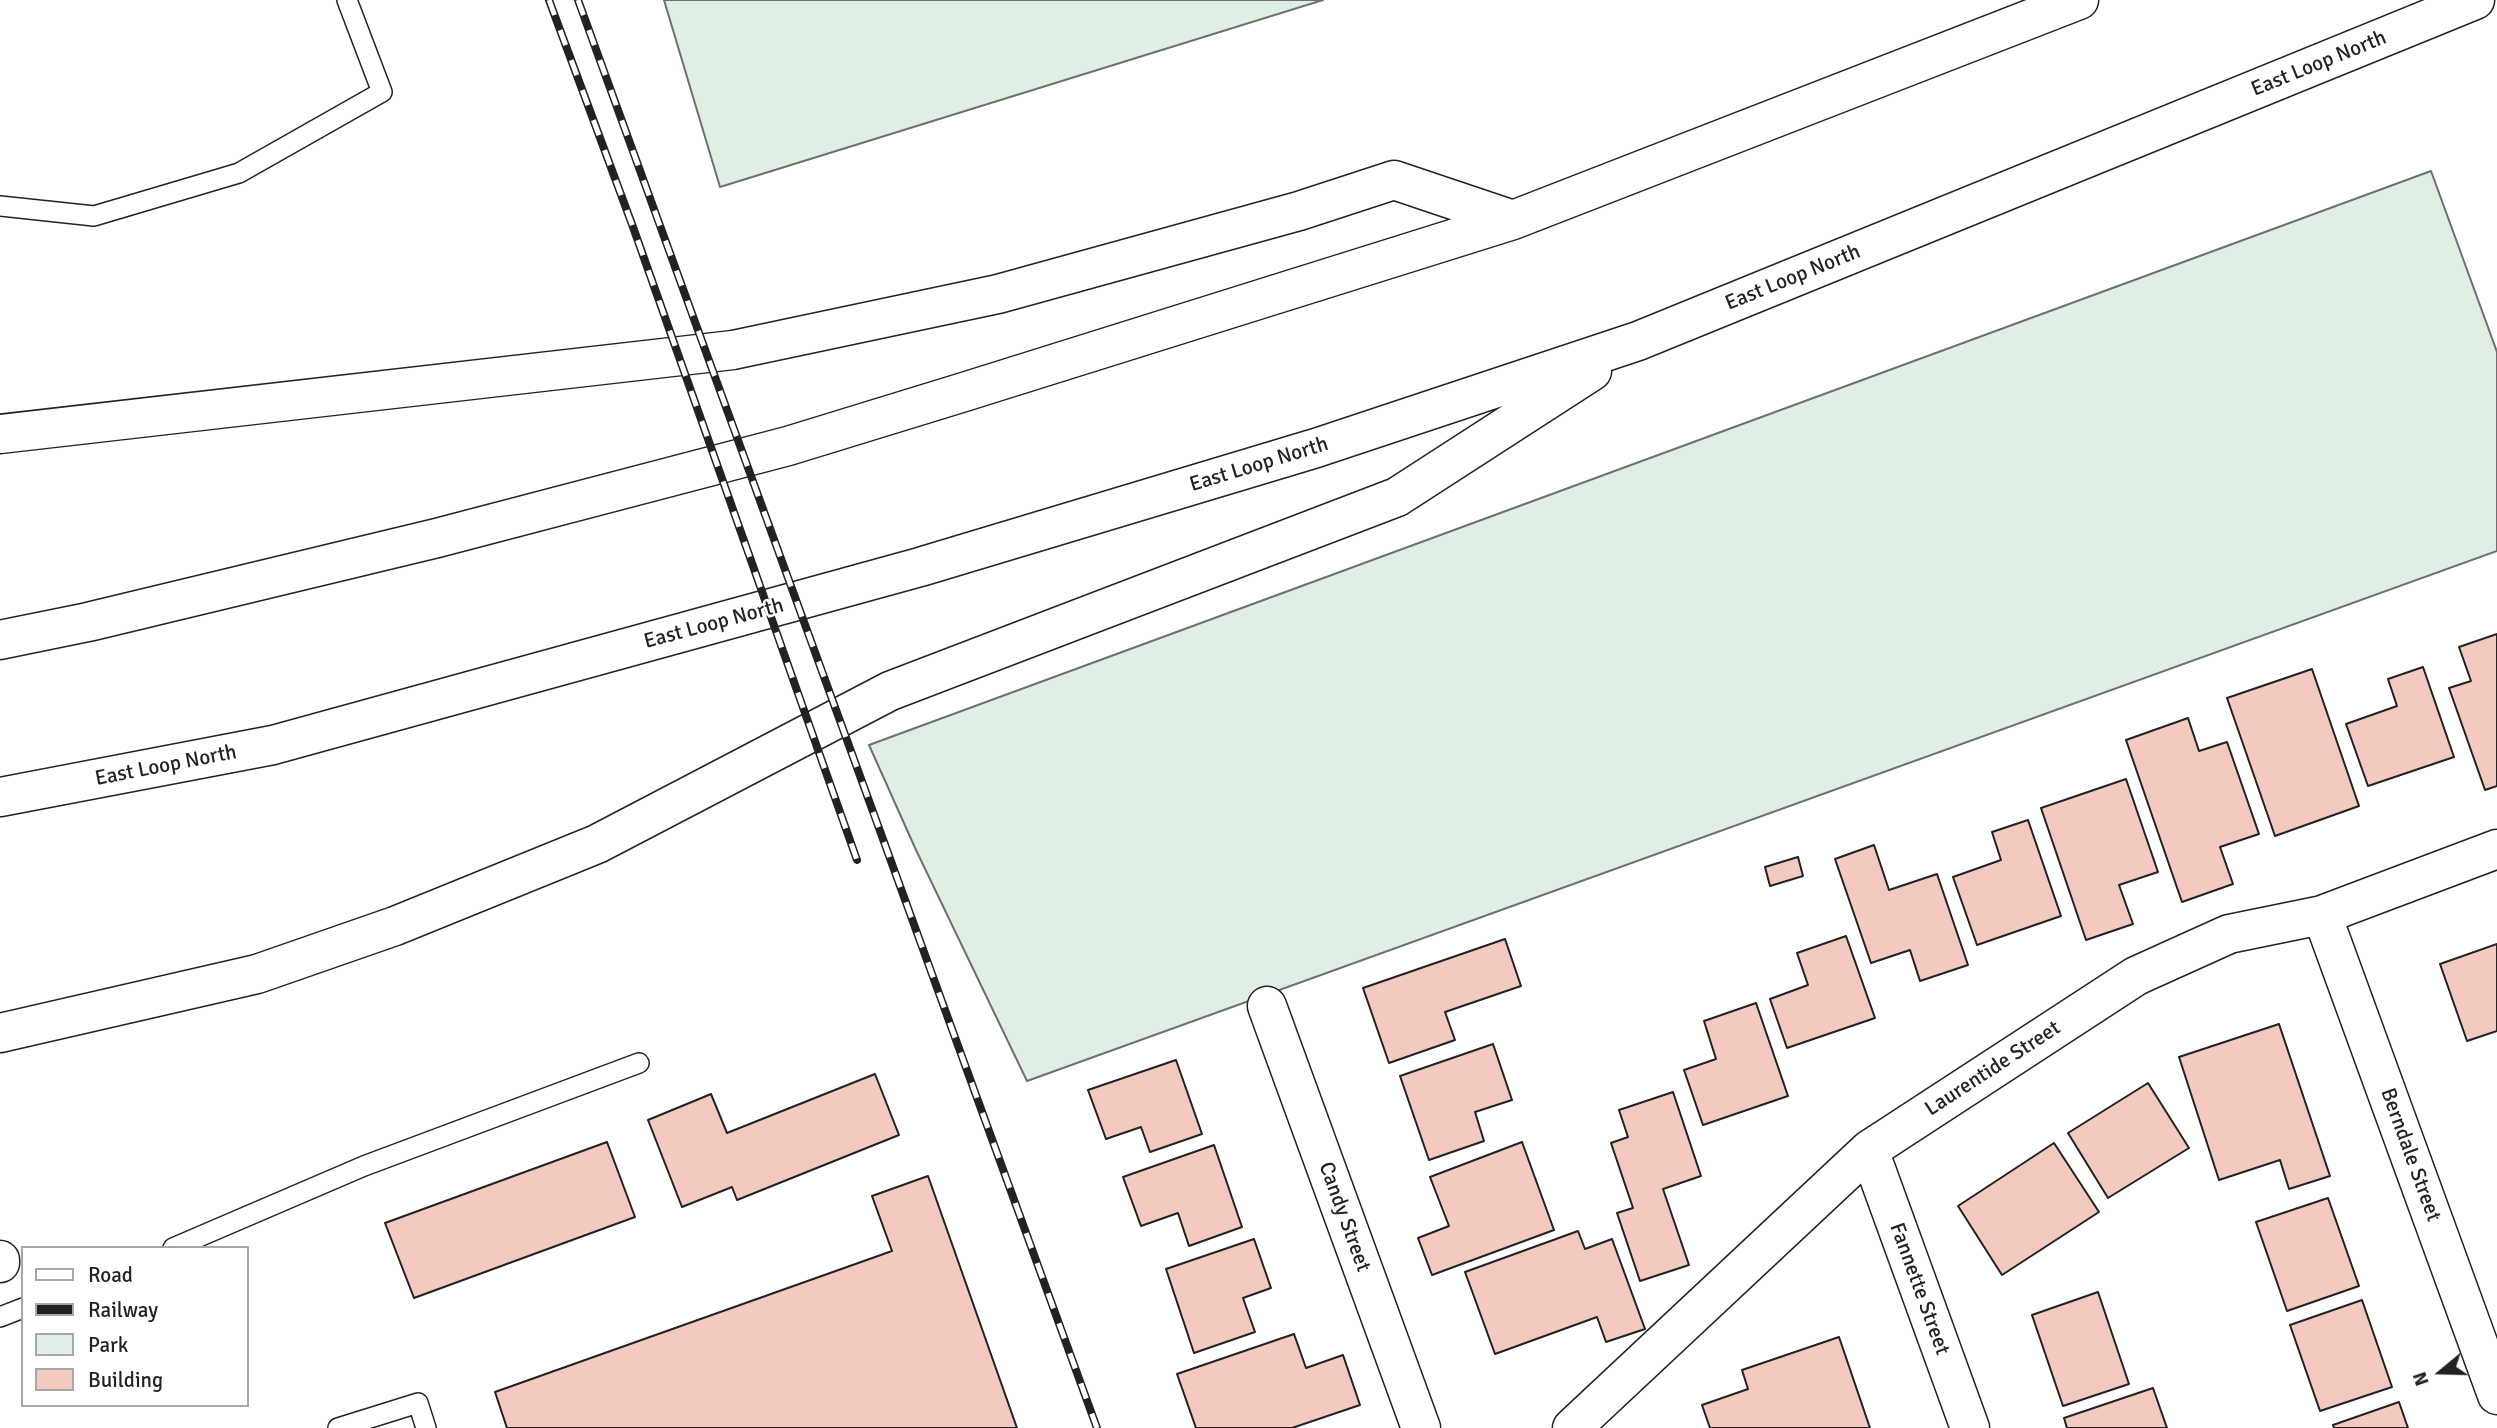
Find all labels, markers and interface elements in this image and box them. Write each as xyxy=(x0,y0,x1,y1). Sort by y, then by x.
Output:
street label: East Loop North xyxy=(2248,25,2390,103)
street label: East Loop North xyxy=(1722,239,1864,317)
street label: East Loop North xyxy=(1187,432,1331,498)
street label: East Loop North xyxy=(641,593,787,655)
street label: East Loop North xyxy=(93,740,239,792)
street label: Laurentide Street xyxy=(1921,1016,2065,1122)
street label: Berndale Street xyxy=(2374,1085,2446,1225)
street label: Candy Street xyxy=(1313,1159,1375,1275)
street label: Fannette Street xyxy=(1883,1220,1955,1358)
legend xyxy=(21,1246,248,1407)
text: Road xyxy=(88,1262,133,1288)
text: Railway xyxy=(88,1297,158,1323)
text: Park xyxy=(88,1332,128,1358)
north arrow xyxy=(2406,1337,2476,1407)
text: Building xyxy=(88,1367,163,1393)
text: N xyxy=(2408,1369,2435,1389)

